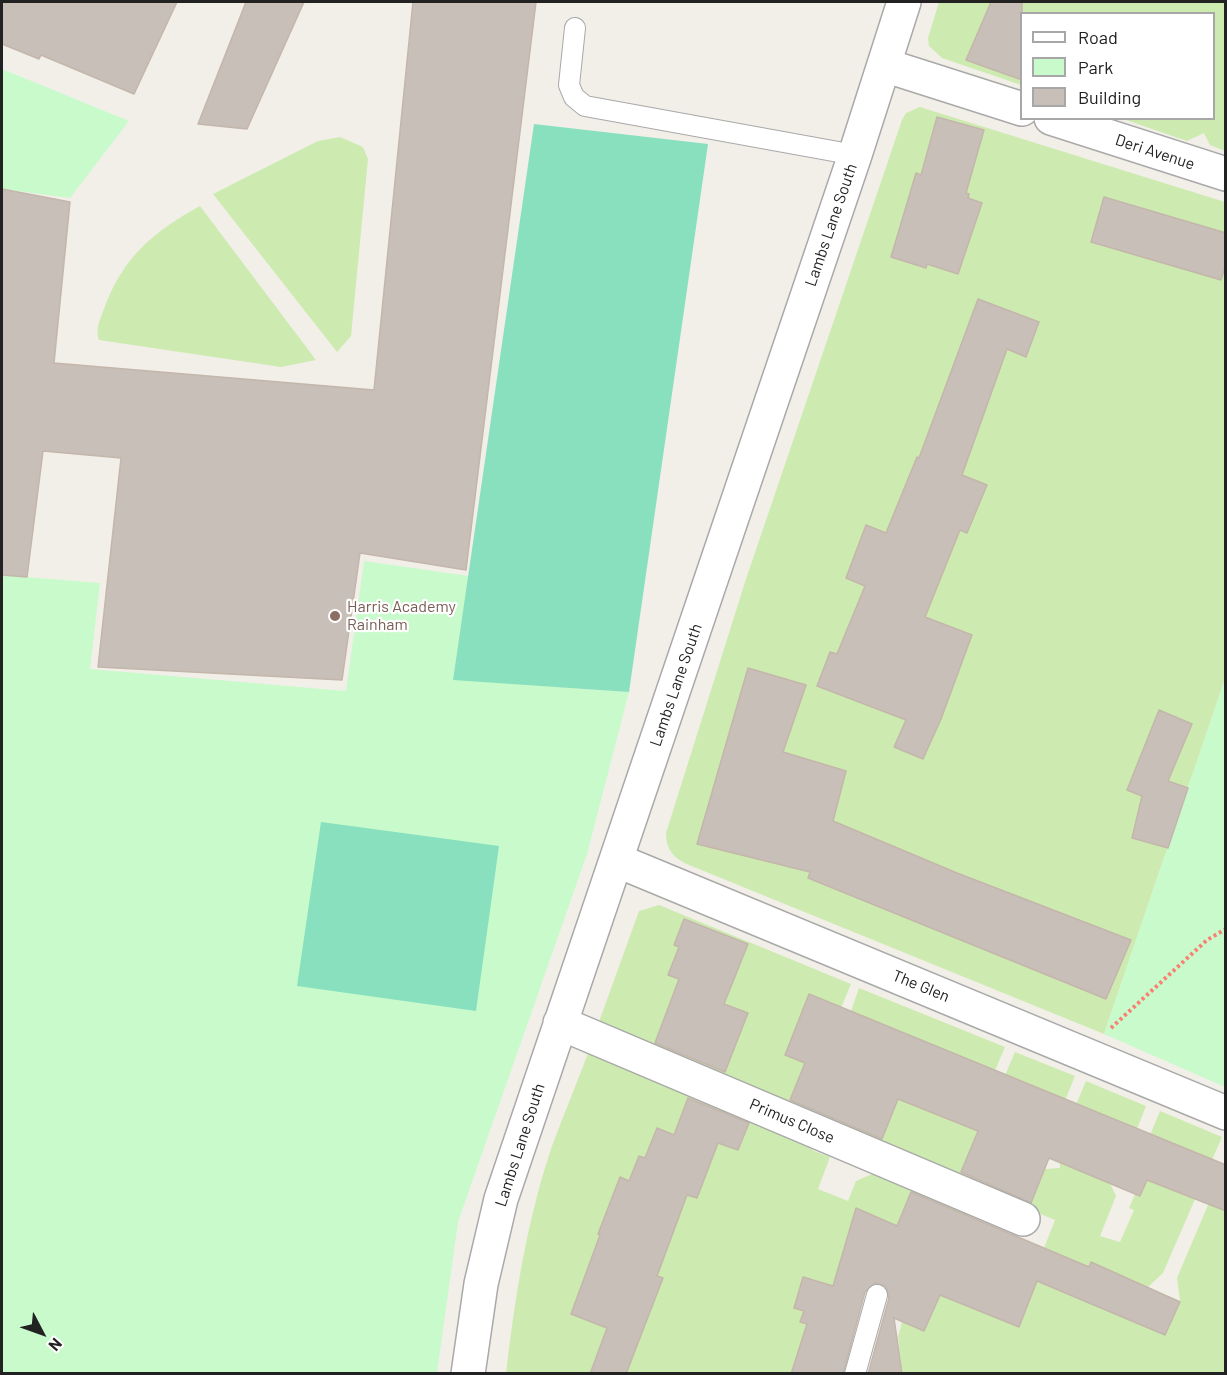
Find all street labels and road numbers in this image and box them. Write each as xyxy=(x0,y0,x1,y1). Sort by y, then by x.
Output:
street label: Deri Avenue xyxy=(1113,130,1197,174)
street label: Lambs Lane South xyxy=(801,161,861,289)
street label: Lambs Lane South xyxy=(646,621,706,749)
street label: The Glen xyxy=(890,966,952,1006)
street label: Lambs Lane South xyxy=(491,1081,549,1209)
street label: Primus Close xyxy=(747,1094,837,1148)

